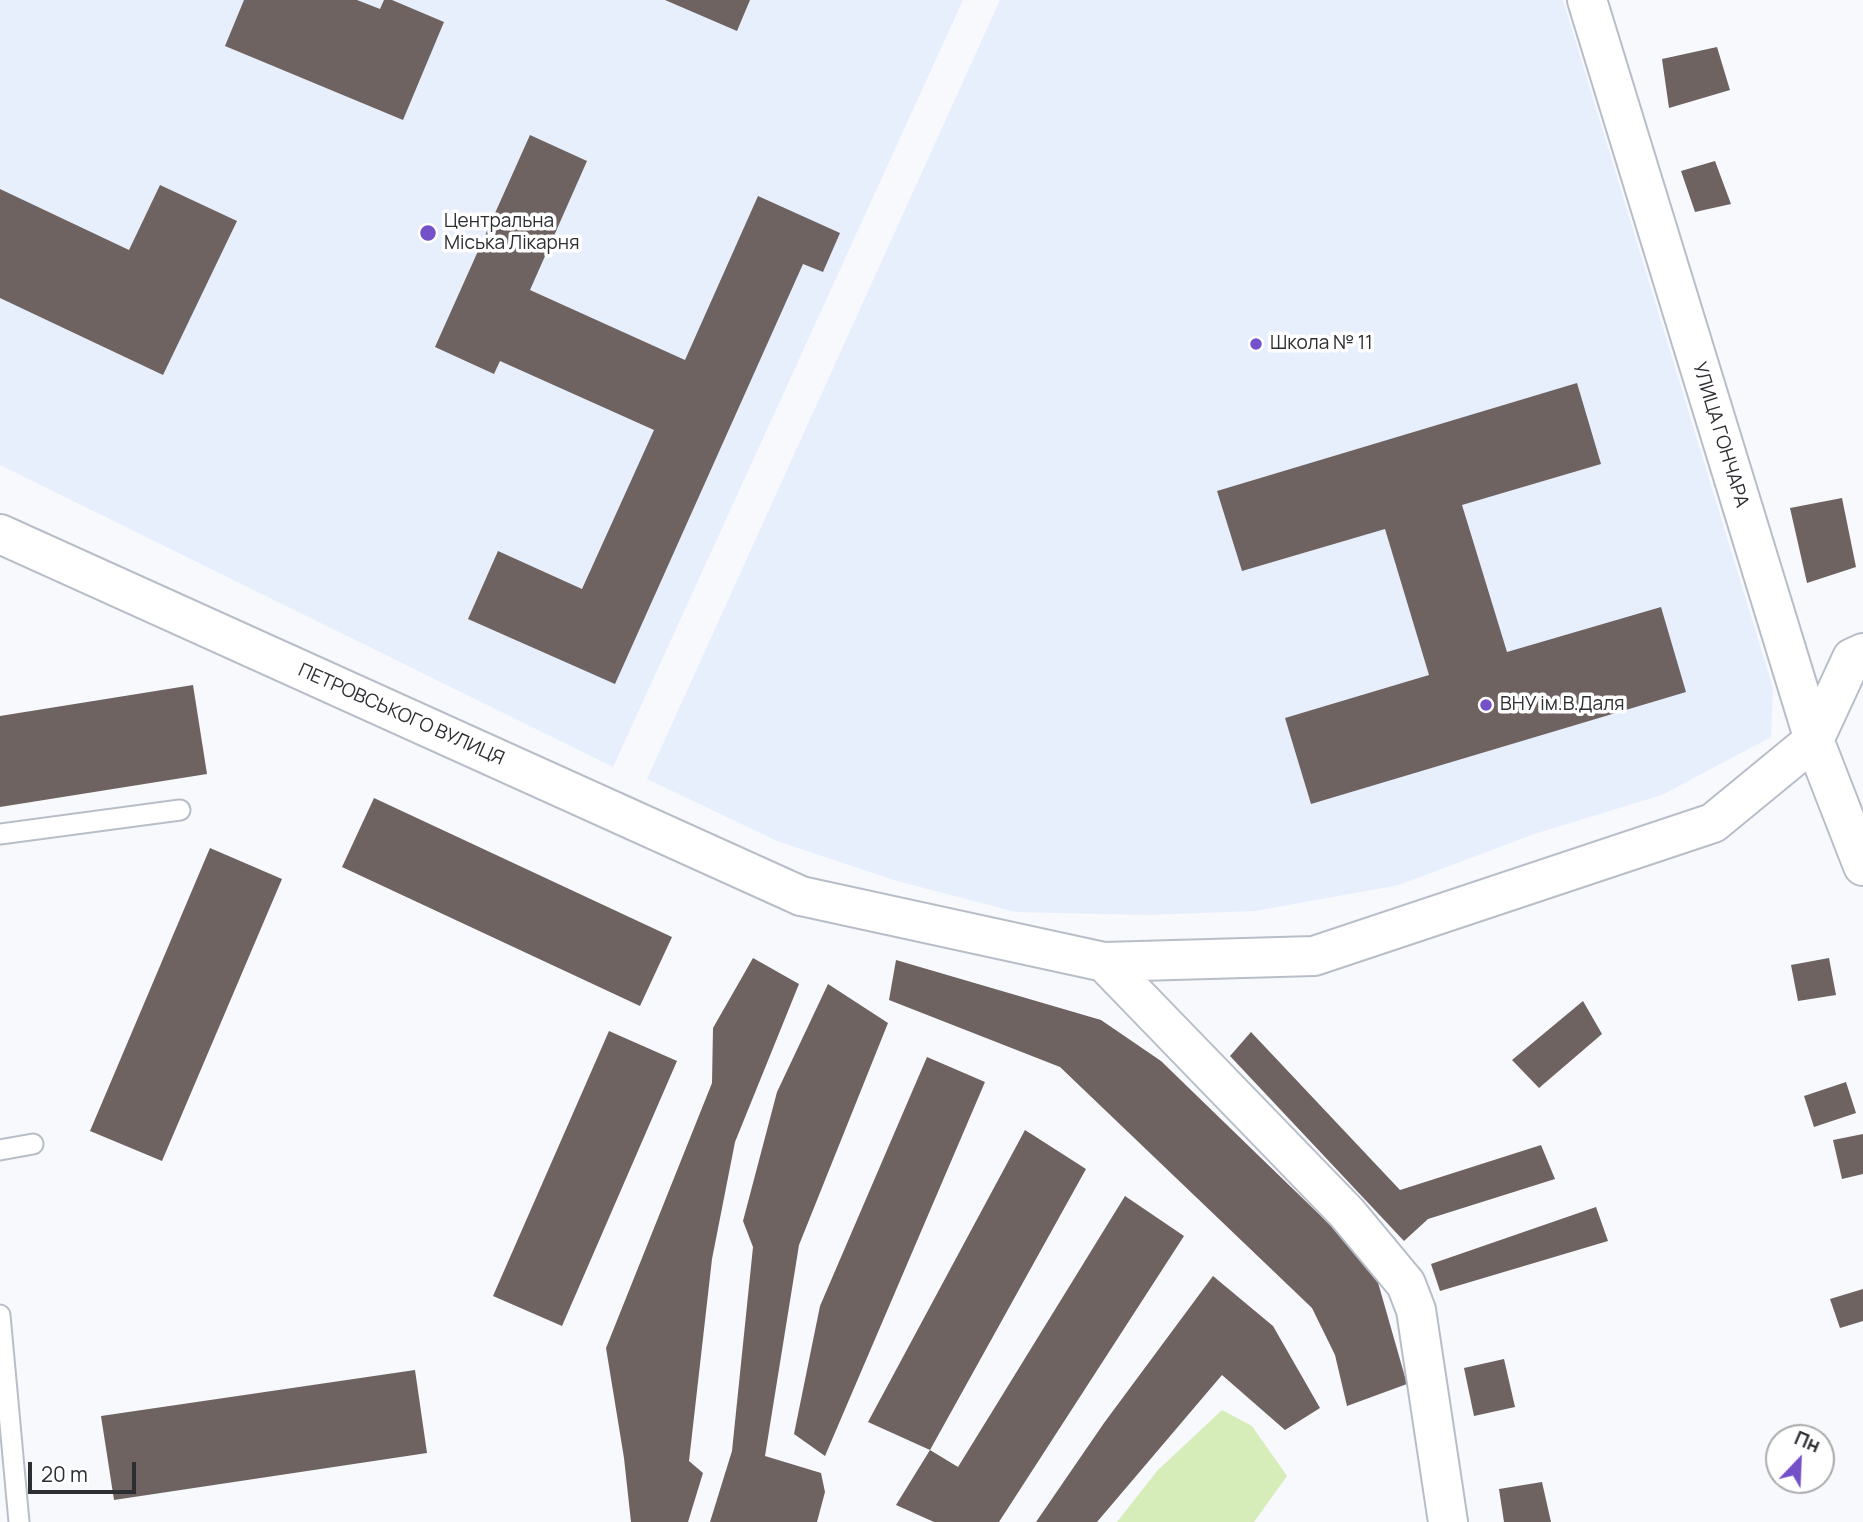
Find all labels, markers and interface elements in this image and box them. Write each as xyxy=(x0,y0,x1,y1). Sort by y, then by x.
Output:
place label: Центральна Міська Лікарня xyxy=(444,211,580,255)
marker: Центральна Міська Лікарня xyxy=(418,223,438,243)
place label: Школа № 11 xyxy=(1270,333,1373,355)
marker: Школа № 11 xyxy=(1248,336,1264,352)
street label: УЛИЦА ГОНЧАРА xyxy=(1687,360,1753,510)
street label: ПЕТРОВСЬКОГО ВУЛИЦЯ xyxy=(295,659,507,771)
place label: ВНУ ім.В.Даля xyxy=(1500,694,1625,716)
marker: ВНУ ім.В.Даля xyxy=(1478,697,1494,713)
north arrow xyxy=(1765,1424,1835,1494)
text: Пн xyxy=(1791,1425,1824,1458)
scale bar xyxy=(32,1448,140,1492)
text: 20 m xyxy=(41,1460,88,1488)

